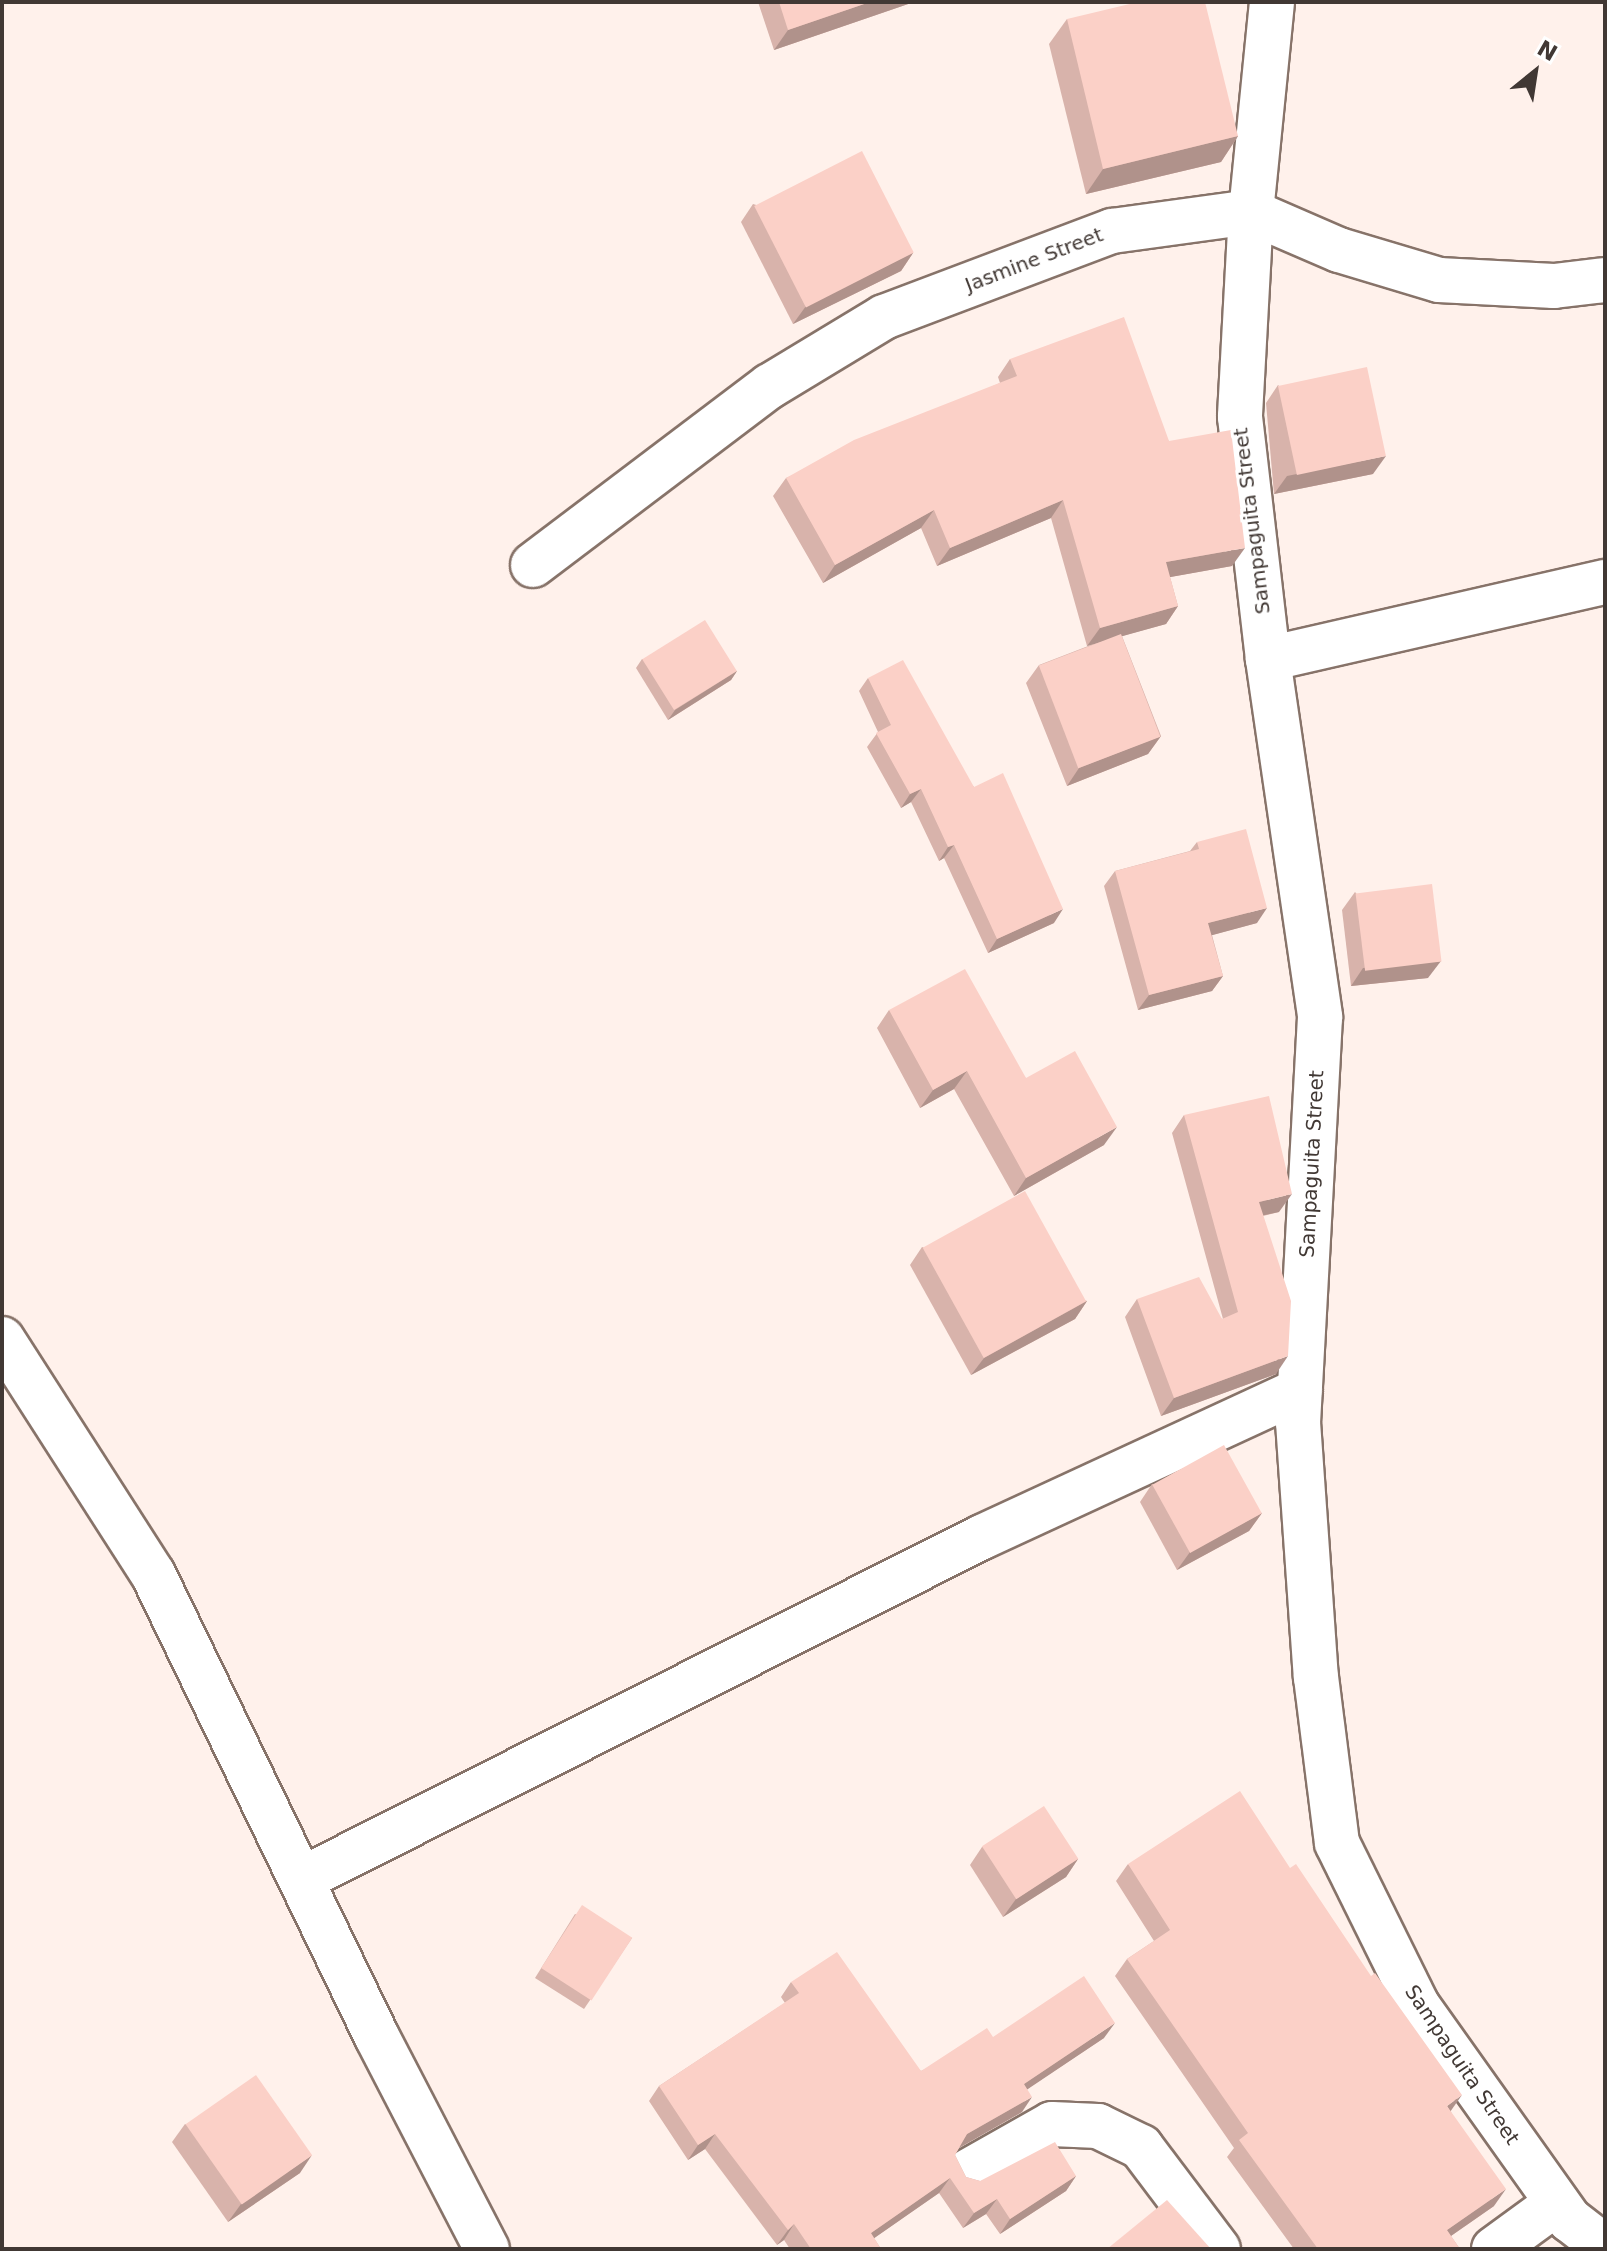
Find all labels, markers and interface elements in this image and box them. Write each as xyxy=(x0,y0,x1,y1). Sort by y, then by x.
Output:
north arrow xyxy=(1495,32,1575,112)
text: N xyxy=(1533,35,1561,66)
street label: Jasmine Street xyxy=(962,223,1106,297)
street label: Sampaguita Street xyxy=(1229,426,1275,616)
street label: Sampaguita Street xyxy=(1295,1070,1329,1258)
street label: Sampaguita Street xyxy=(1400,1981,1524,2149)

